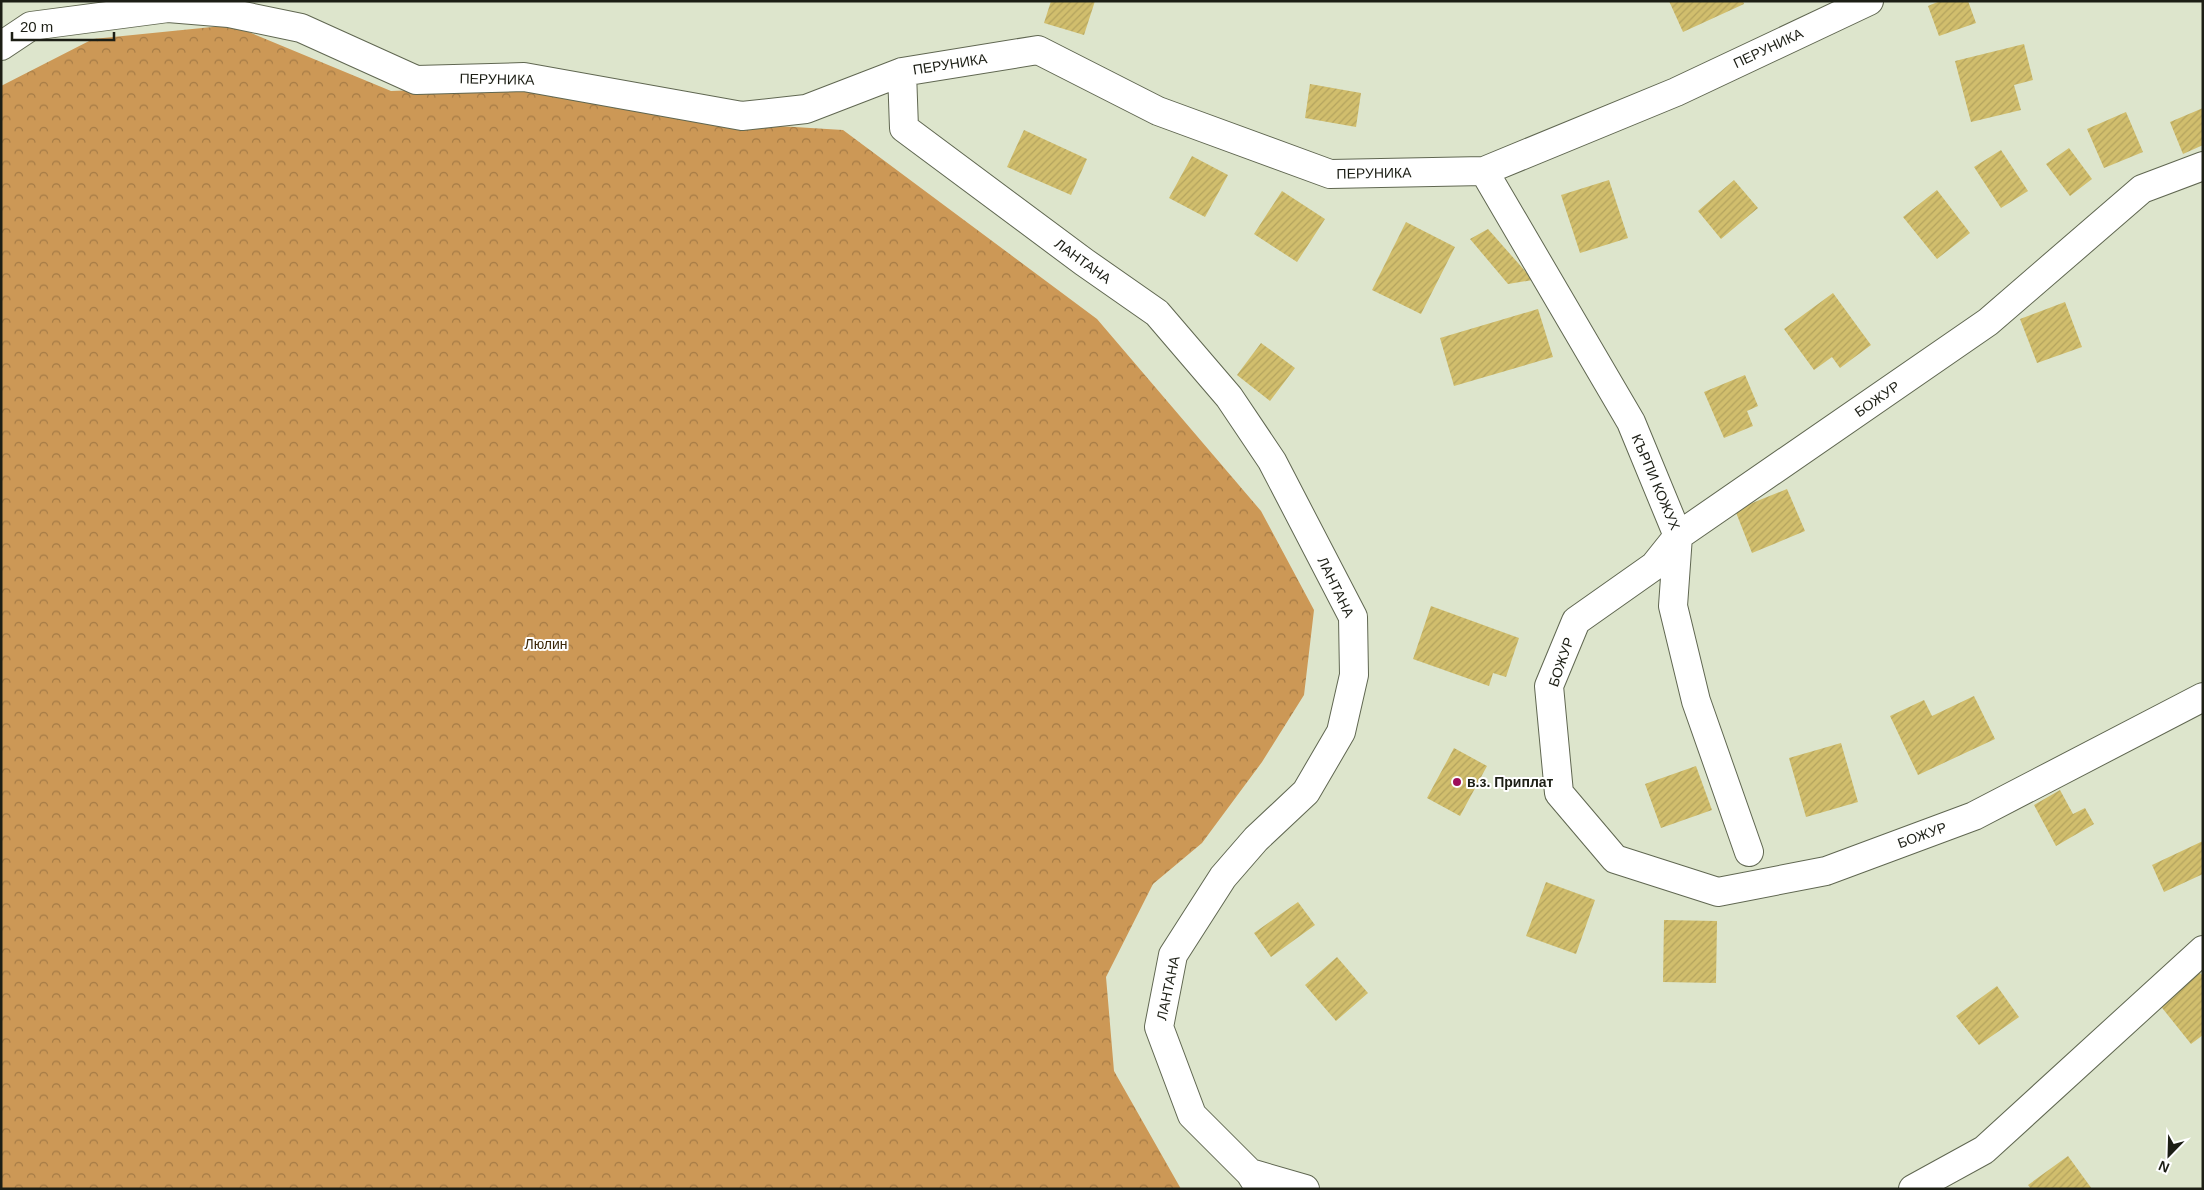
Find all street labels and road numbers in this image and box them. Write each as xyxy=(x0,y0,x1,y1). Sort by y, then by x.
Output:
street label: ПЕРУНИКА xyxy=(1731,25,1806,71)
street label: ПЕРУНИКА xyxy=(912,50,989,78)
street label: ПЕРУНИКА xyxy=(459,70,535,88)
street label: ПЕРУНИКА xyxy=(1336,164,1412,182)
street label: ЛАНТАНА xyxy=(1052,235,1115,287)
street label: БОЖУР xyxy=(1851,378,1903,420)
street label: КЪРПИ КОЖУХ xyxy=(1629,432,1684,533)
street label: ЛАНТАНА xyxy=(1314,554,1358,621)
street label: БОЖУР xyxy=(1545,635,1577,689)
street label: БОЖУР xyxy=(1895,819,1949,851)
street label: ЛАНТАНА xyxy=(1153,954,1183,1022)

